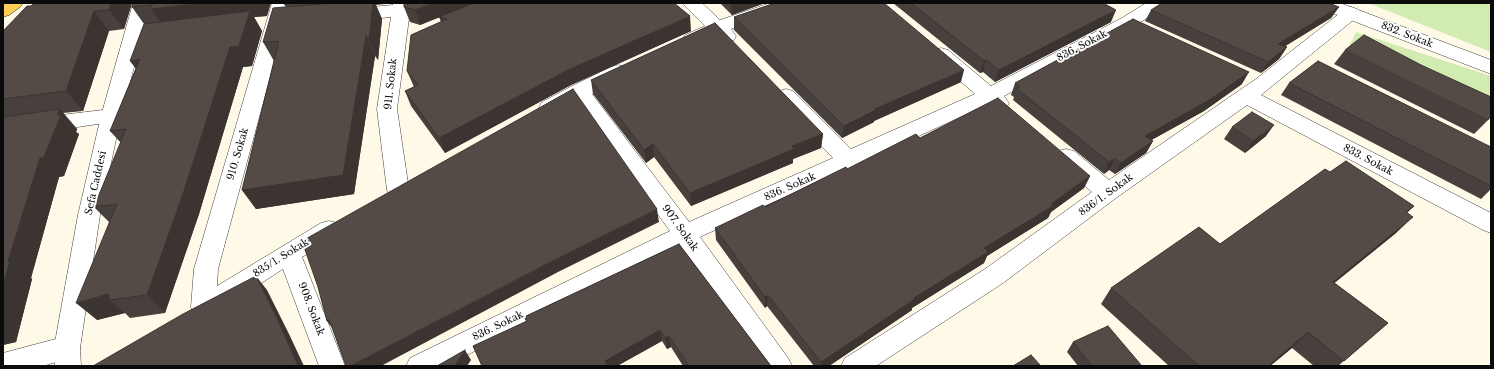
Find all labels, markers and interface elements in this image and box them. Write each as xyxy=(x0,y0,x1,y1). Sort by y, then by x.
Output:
street label: 832. Sokak xyxy=(1379,20,1435,50)
street label: 836. Sokak xyxy=(1055,28,1109,64)
street label: 911. Sokak xyxy=(382,58,400,110)
street label: 910. Sokak xyxy=(225,126,251,182)
street label: 833. Sokak xyxy=(1341,142,1395,178)
street label: Sefa Caddesi xyxy=(83,150,109,216)
street label: 836. Sokak xyxy=(762,170,818,204)
street label: 836/1. Sokak xyxy=(1077,171,1135,219)
street label: 907. Sokak xyxy=(659,202,701,254)
street label: 835/1. Sokak xyxy=(251,236,311,280)
street label: 908. Sokak xyxy=(295,281,327,337)
street label: 836. Sokak xyxy=(471,309,525,343)

